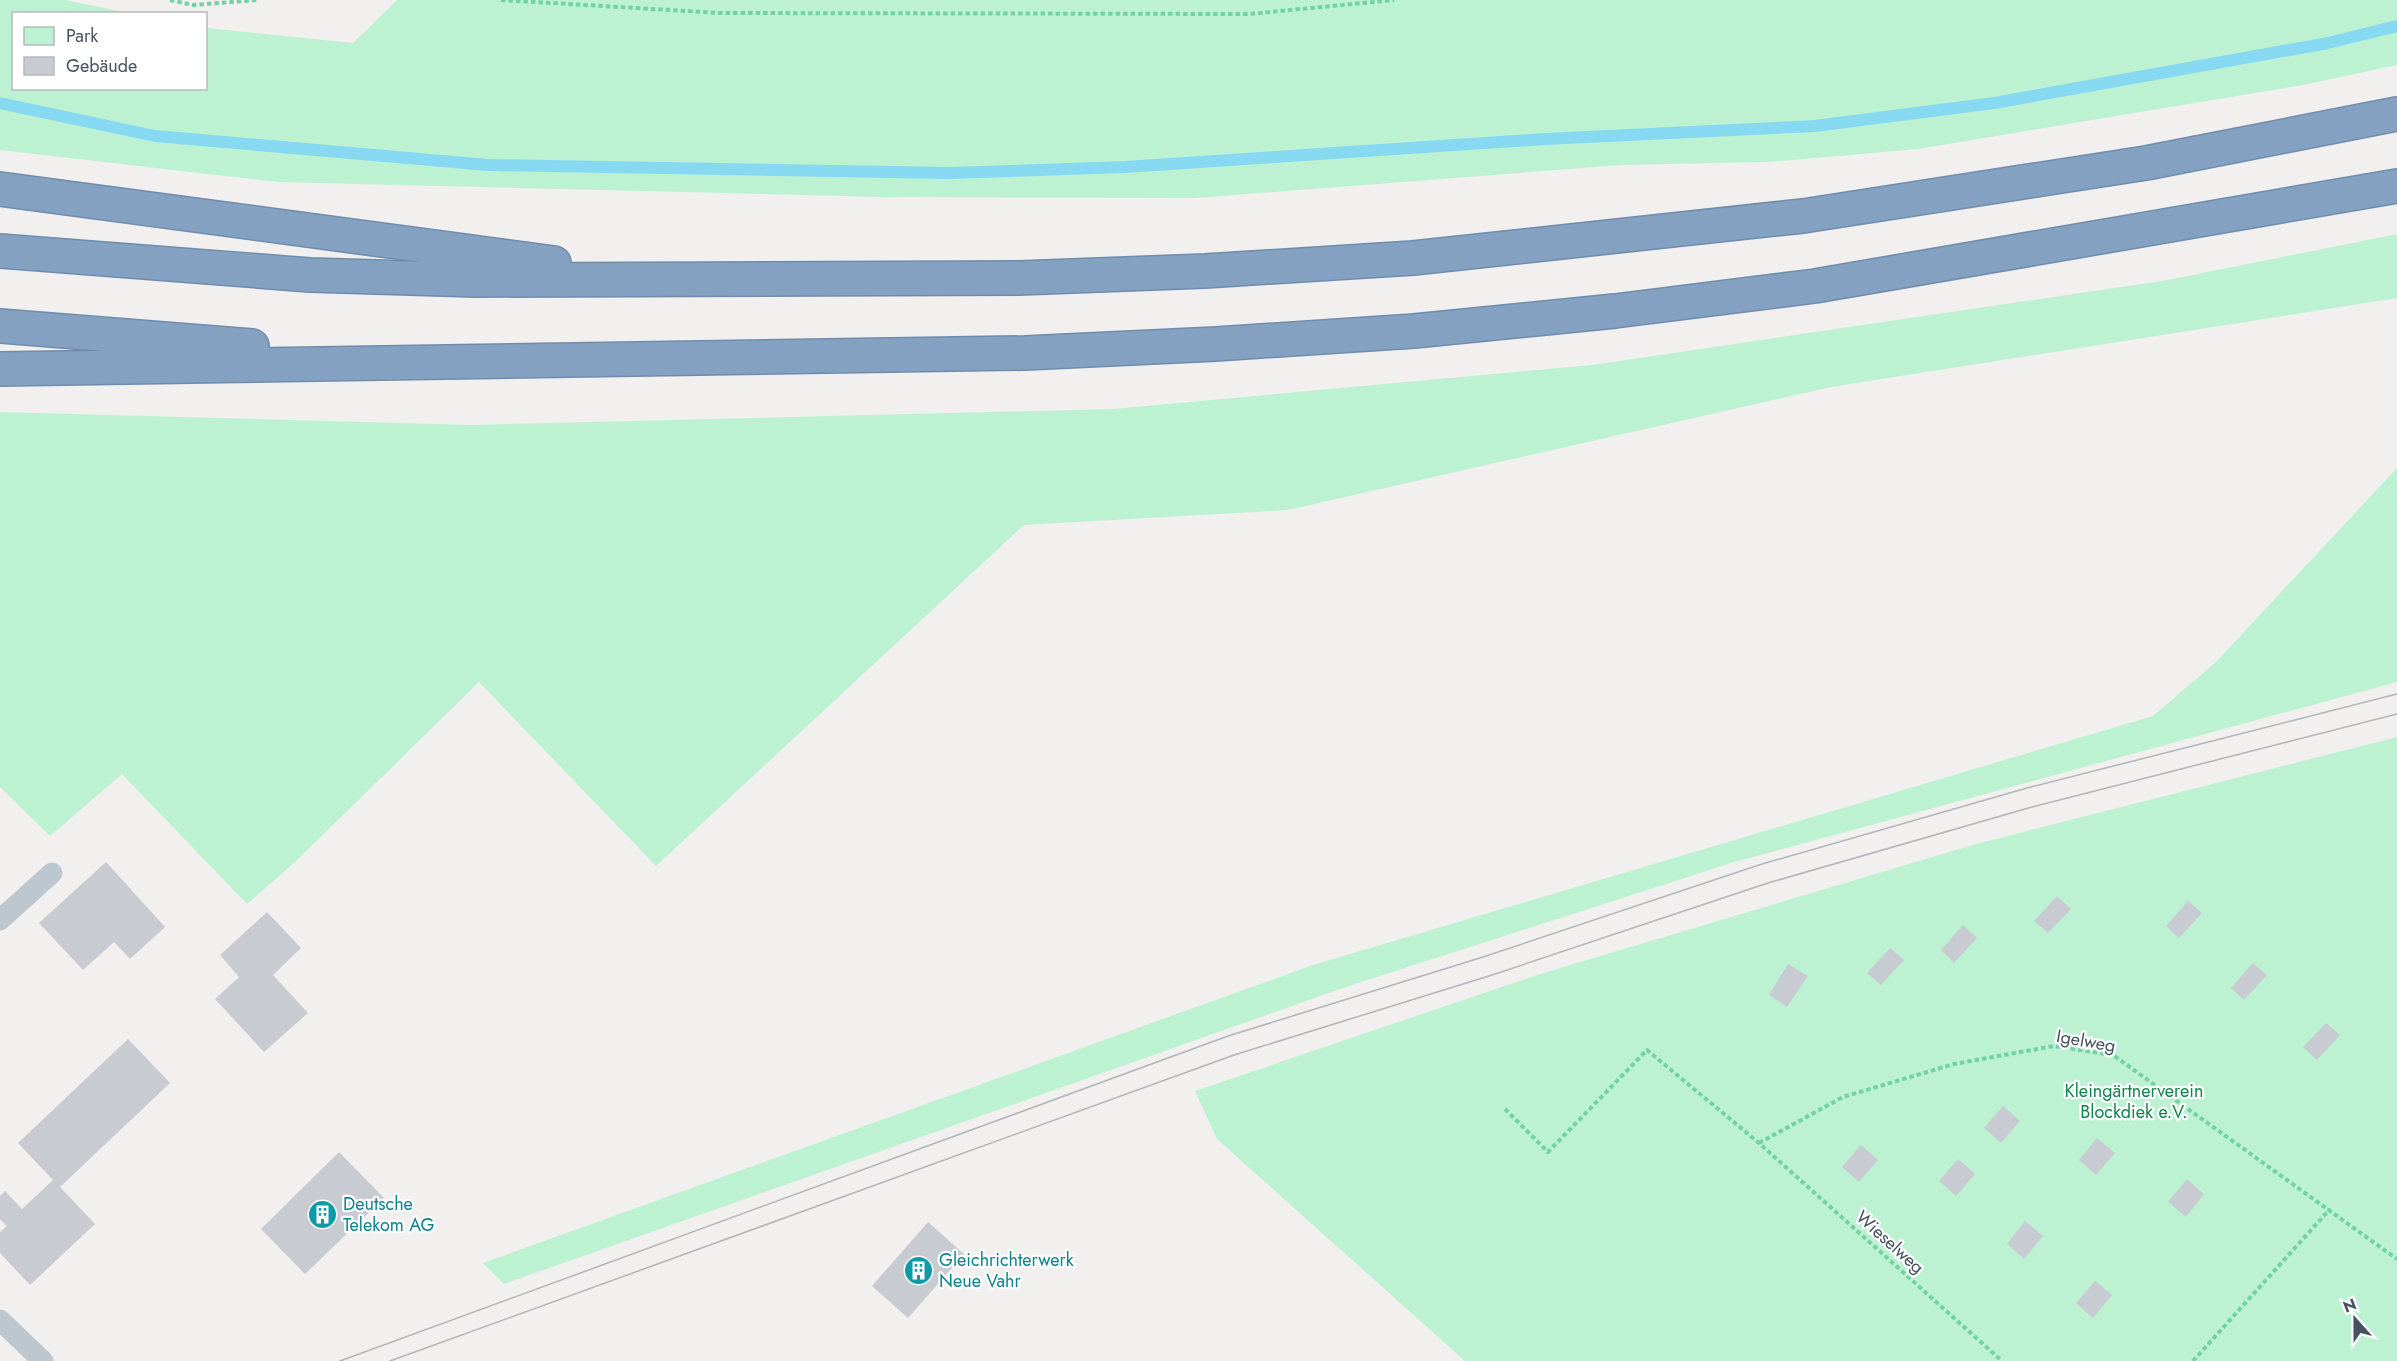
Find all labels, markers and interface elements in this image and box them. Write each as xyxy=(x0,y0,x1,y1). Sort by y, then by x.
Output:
legend xyxy=(12,12,207,90)
text: Park xyxy=(66,23,98,49)
text: Gebäude xyxy=(66,53,137,79)
street label: Igelweg xyxy=(2054,1023,2118,1059)
park label: Kleingärtnerverein Blockdiek e.V. xyxy=(2065,1078,2203,1125)
place label: Deutsche Telekom AG xyxy=(343,1191,435,1238)
building icon: Deutsche Telekom AG xyxy=(306,1198,338,1230)
street label: Wieselweg xyxy=(1850,1204,1930,1280)
place label: Gleichrichterwerk Neue Vahr xyxy=(939,1247,1074,1294)
building icon: Gleichrichterwerk Neue Vahr xyxy=(902,1254,934,1286)
north arrow xyxy=(2325,1289,2385,1349)
text: N xyxy=(2340,1292,2360,1318)

